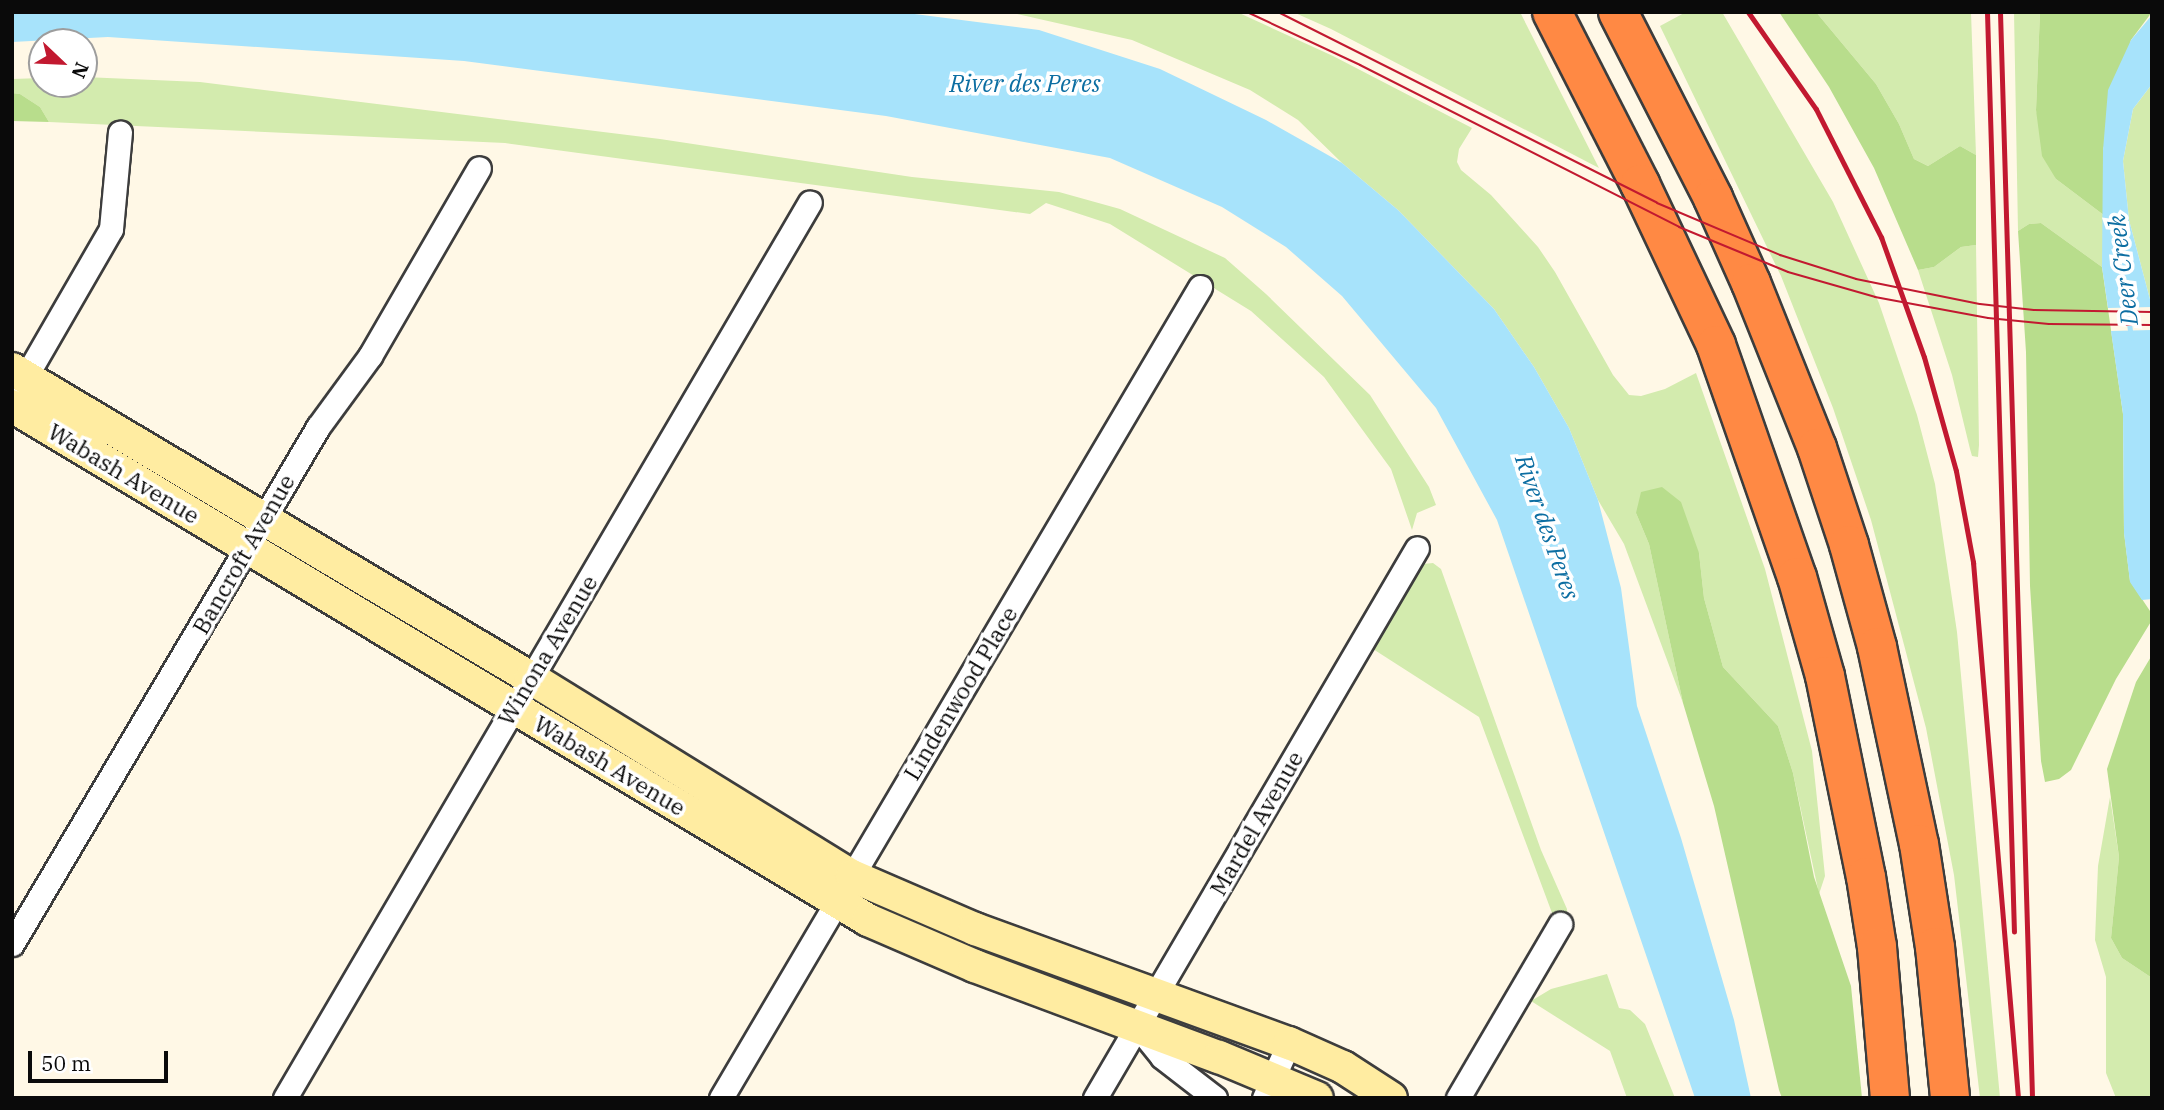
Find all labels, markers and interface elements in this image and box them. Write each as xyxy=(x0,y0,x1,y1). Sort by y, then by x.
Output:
north arrow xyxy=(28,28,98,98)
text: N xyxy=(67,59,94,82)
water label: River des Peres xyxy=(949,70,1101,98)
water label: Deer Creek xyxy=(2102,213,2144,327)
street label: Wabash Avenue xyxy=(43,417,205,529)
water label: River des Peres xyxy=(1509,451,1585,603)
street label: Bancroft Avenue xyxy=(186,469,300,639)
street label: Winona Avenue xyxy=(491,570,603,730)
street label: Lindenwood Place xyxy=(897,601,1023,785)
street label: Wabash Avenue xyxy=(529,709,691,821)
street label: Mardel Avenue xyxy=(1203,746,1309,900)
scale bar xyxy=(32,1036,172,1080)
text: 50 m xyxy=(41,1049,91,1077)

